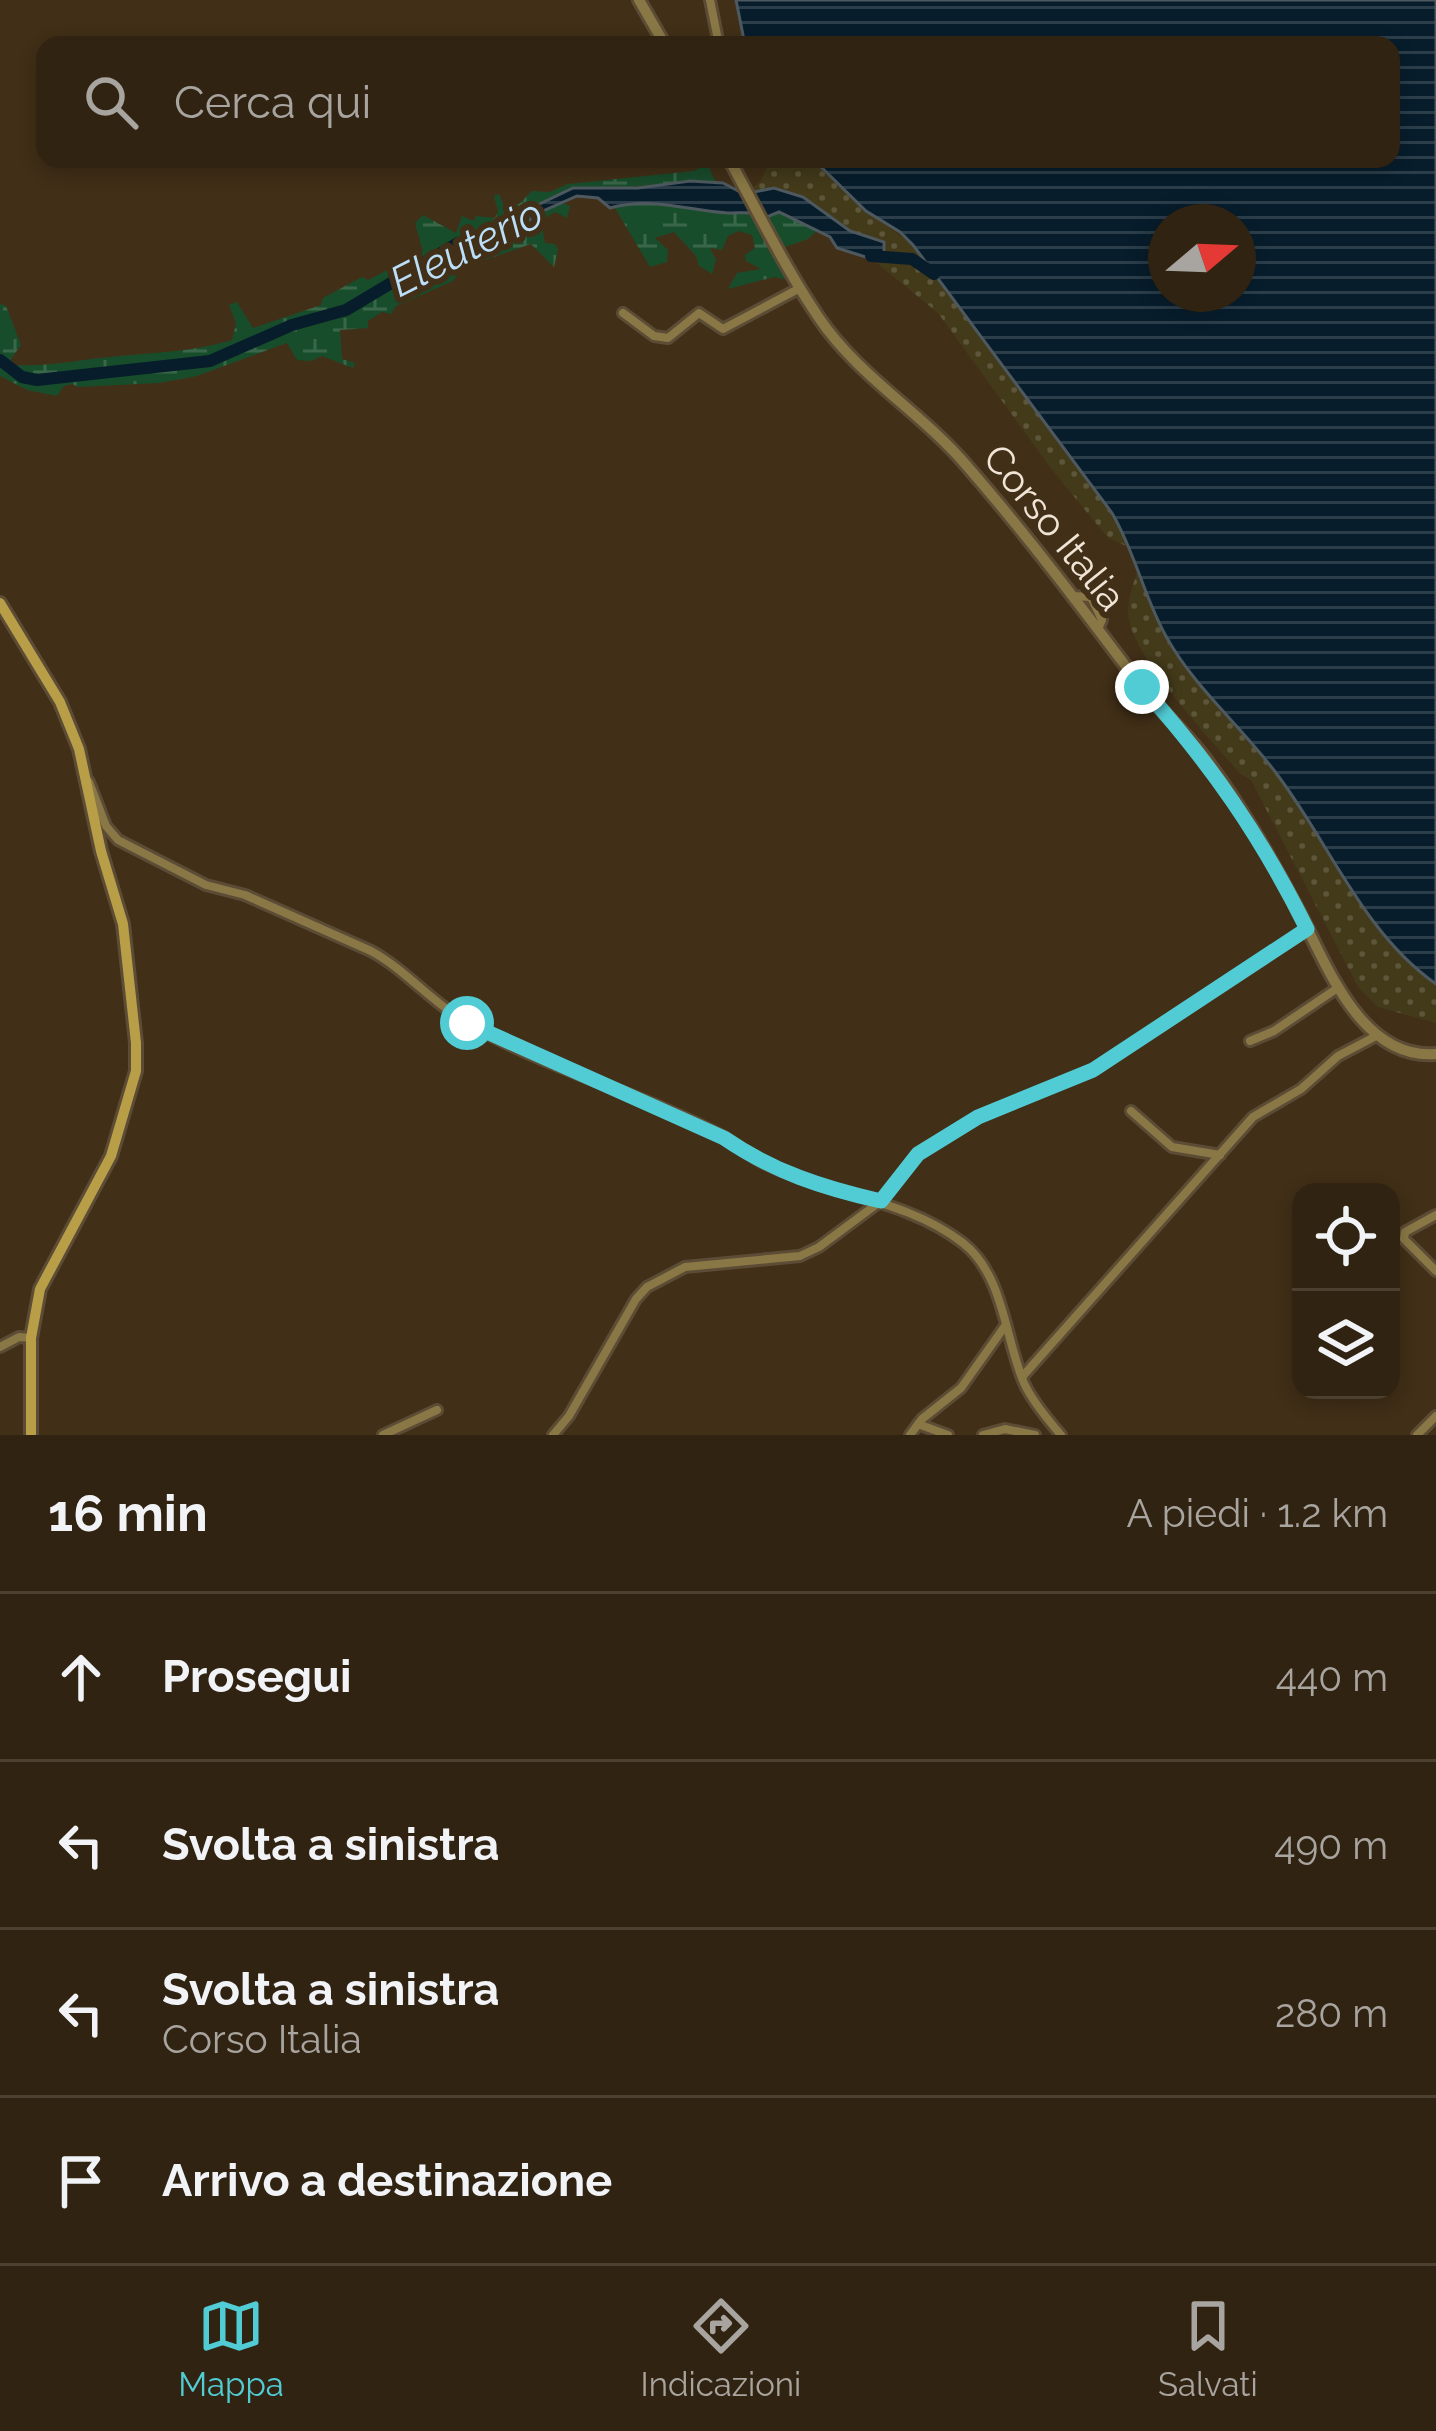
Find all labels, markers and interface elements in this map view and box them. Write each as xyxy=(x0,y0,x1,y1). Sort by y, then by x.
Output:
search box xyxy=(36,36,1400,168)
icon: search xyxy=(78,69,144,135)
text: Cerca qui xyxy=(174,76,371,129)
water label: Eleuterio xyxy=(382,188,551,307)
north arrow xyxy=(1148,204,1256,312)
street label: Corso Italia xyxy=(974,435,1136,619)
route end xyxy=(1115,660,1169,714)
route start xyxy=(440,996,494,1050)
map controls xyxy=(1292,1183,1400,1399)
button: locate xyxy=(1292,1183,1400,1291)
button: layers xyxy=(1292,1291,1400,1399)
text: 16 min xyxy=(48,1483,208,1543)
text: A piedi · 1.2 km xyxy=(1127,1490,1388,1536)
icon: ahead xyxy=(48,1644,114,1710)
text: Prosegui xyxy=(162,1650,351,1703)
text: 440 m xyxy=(1276,1654,1388,1700)
icon: left xyxy=(48,1812,114,1878)
text: Svolta a sinistra xyxy=(162,1818,499,1871)
text: 490 m xyxy=(1274,1822,1388,1868)
text: Svolta a sinistra xyxy=(162,1963,499,2016)
icon: left xyxy=(48,1980,114,2046)
text: 280 m xyxy=(1275,1990,1388,2036)
text: Corso Italia xyxy=(162,2016,362,2062)
icon: arrive xyxy=(48,2148,114,2214)
text: Arrivo a destinazione xyxy=(162,2154,612,2207)
tab: Mappa xyxy=(178,2293,284,2404)
tab: Indicazioni xyxy=(641,2293,801,2404)
tab: Salvati xyxy=(1158,2293,1258,2404)

